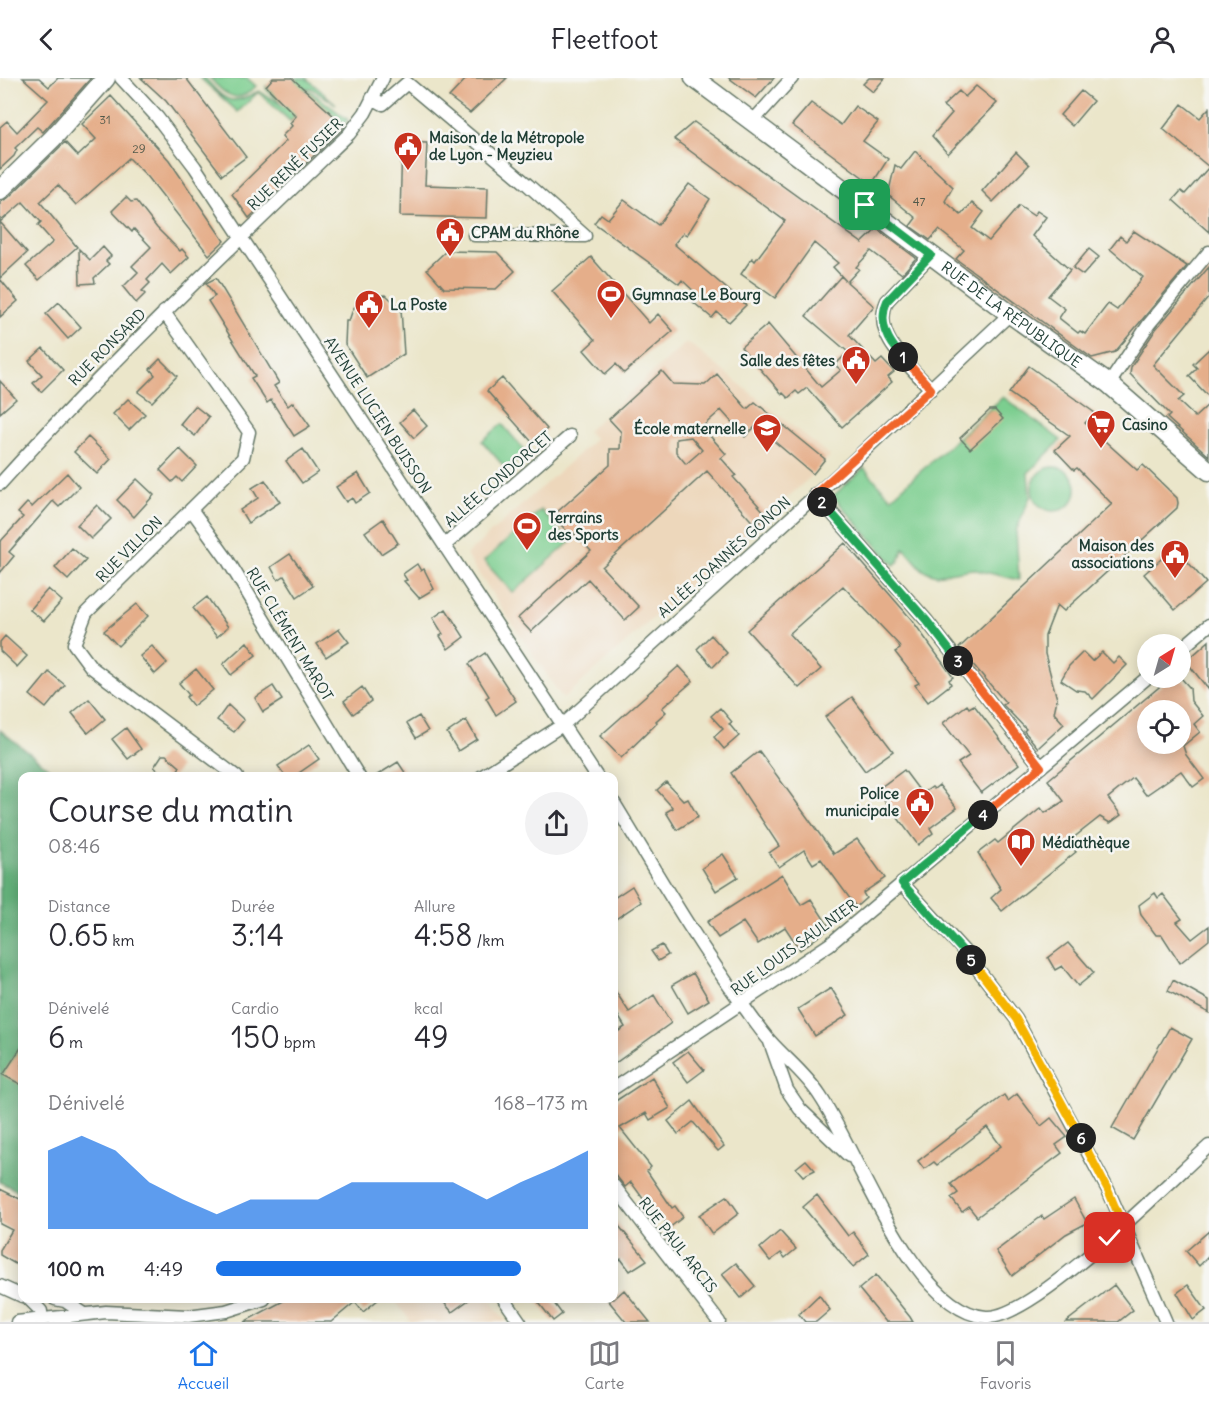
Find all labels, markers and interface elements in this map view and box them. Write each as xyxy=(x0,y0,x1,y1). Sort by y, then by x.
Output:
text: Fleetfoot xyxy=(551,22,658,56)
icon: back xyxy=(30,23,63,56)
icon: person xyxy=(1146,23,1179,56)
house number: 31 xyxy=(99,112,111,127)
street label: RUE RENÉ FUSIER xyxy=(243,113,347,214)
place label: Maison de la Métropole de Lyon - Meyzieu xyxy=(429,128,584,165)
public building icon: Maison de la Métropole de Lyon - Meyzieu xyxy=(392,130,424,172)
house number: 29 xyxy=(132,141,146,156)
pin xyxy=(839,179,890,230)
icon: arrive xyxy=(848,188,881,221)
house number: 47 xyxy=(913,194,925,209)
public building icon: CPAM du Rhône xyxy=(434,216,466,258)
place label: CPAM du Rhône xyxy=(471,223,579,242)
street label: RUE DE LA RÉPUBLIQUE xyxy=(938,257,1086,372)
sports icon: Gymnase Le Bourg xyxy=(595,278,627,320)
place label: Gymnase Le Bourg xyxy=(632,285,761,305)
public building icon: La Poste xyxy=(353,288,385,330)
place label: La Poste xyxy=(390,295,447,314)
street label: RUE RONSARD xyxy=(64,304,150,390)
street label: AVENUE LUCIEN BUISSON xyxy=(320,333,436,497)
pin: 1 xyxy=(888,342,918,372)
public building icon: Salle des fêtes xyxy=(840,344,872,386)
text: 1 xyxy=(900,347,906,367)
place label: Salle des fêtes xyxy=(740,351,835,370)
supermarket icon: Casino xyxy=(1085,408,1117,450)
school or university icon: École maternelle xyxy=(751,412,783,454)
place label: Casino xyxy=(1122,415,1168,434)
place label: École maternelle xyxy=(634,418,746,438)
street label: ALLÉE CONDORCET xyxy=(440,427,556,531)
pin: 2 xyxy=(807,487,837,517)
street label: ALLÉE JOANNÈS GONON xyxy=(654,492,794,622)
text: 2 xyxy=(818,492,826,512)
place label: Terrains des Sports xyxy=(548,508,619,545)
sports icon: Terrains des Sports xyxy=(511,510,543,552)
street label: RUE VILLON xyxy=(92,512,166,586)
place label: Maison des associations xyxy=(1071,536,1154,572)
public building icon: Maison des associations xyxy=(1159,538,1191,580)
street label: RUE CLÉMENT MAROT xyxy=(243,564,337,704)
north arrow xyxy=(1137,634,1191,688)
map controls xyxy=(1137,634,1191,754)
pin: 3 xyxy=(943,646,973,676)
text: 3 xyxy=(953,651,963,671)
button: locate xyxy=(1137,700,1191,754)
place label: Police municipale xyxy=(826,784,899,821)
public building icon: Police municipale xyxy=(904,786,936,828)
text: Course du matin xyxy=(48,789,293,831)
button: share xyxy=(525,792,588,855)
pin: 4 xyxy=(968,800,998,830)
text: 4 xyxy=(978,805,988,825)
library icon: Médiathèque xyxy=(1005,826,1037,868)
text: 08:46 xyxy=(48,833,100,858)
place label: Médiathèque xyxy=(1042,833,1130,853)
street label: RUE LOUIS SAULNIER xyxy=(727,894,861,999)
text: Distance xyxy=(48,896,110,916)
text: Durée xyxy=(231,896,275,916)
text: Allure xyxy=(414,896,455,916)
text: 0.65 xyxy=(48,916,109,954)
text: 3:14 xyxy=(231,916,284,954)
text: 4:58 xyxy=(414,916,473,954)
text: km xyxy=(109,930,135,950)
text: /km xyxy=(473,930,504,950)
pin: 5 xyxy=(956,945,986,975)
text: 5 xyxy=(966,950,976,970)
text: Dénivelé xyxy=(48,998,109,1018)
text: Cardio xyxy=(231,998,279,1018)
text: kcal xyxy=(414,998,443,1018)
text: 6 xyxy=(48,1018,65,1056)
text: 150 xyxy=(231,1018,280,1056)
text: 49 xyxy=(414,1018,449,1056)
text: m xyxy=(65,1032,83,1052)
text: bpm xyxy=(280,1032,316,1052)
text: Dénivelé xyxy=(48,1090,125,1115)
text: 168–173 m xyxy=(494,1090,588,1115)
pin: 6 xyxy=(1066,1123,1096,1153)
text: 6 xyxy=(1076,1128,1086,1148)
street label: RUE PAUL ARCIS xyxy=(635,1193,721,1297)
pin xyxy=(1084,1212,1135,1263)
icon: check xyxy=(1093,1221,1126,1254)
text: 100 m xyxy=(48,1256,105,1281)
text: 4:49 xyxy=(144,1256,183,1281)
tab: Accueil xyxy=(178,1337,229,1393)
tab: Carte xyxy=(584,1337,624,1393)
tab: Favoris xyxy=(980,1337,1031,1393)

